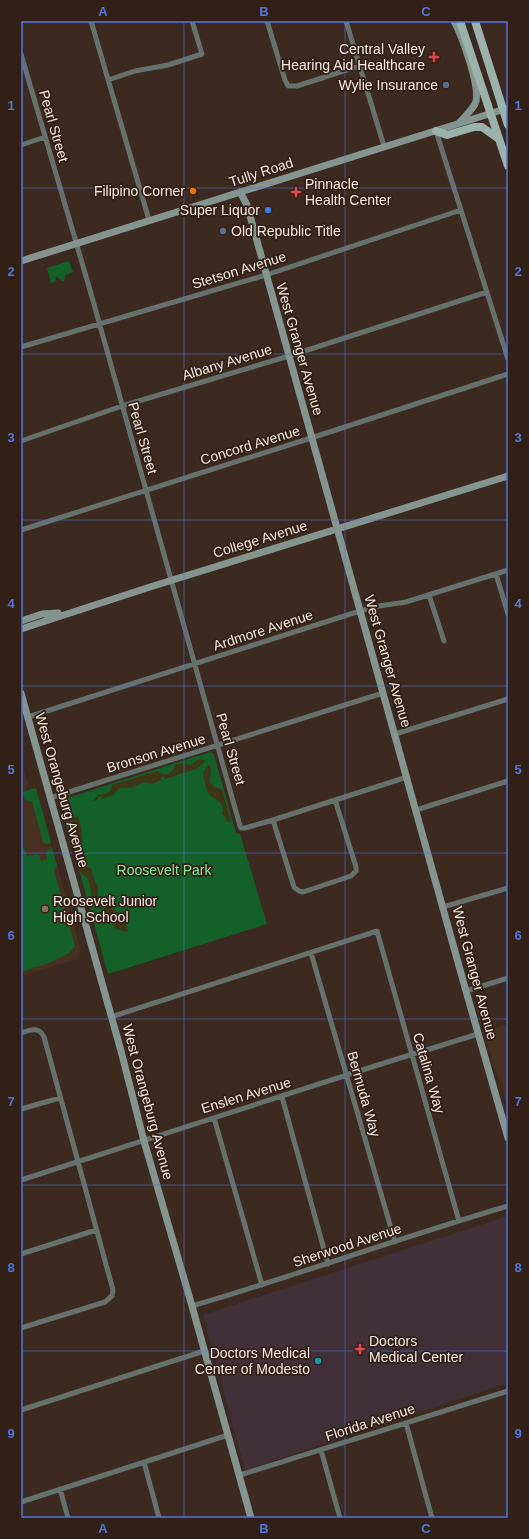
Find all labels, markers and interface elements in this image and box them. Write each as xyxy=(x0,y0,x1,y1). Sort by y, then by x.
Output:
text: A xyxy=(98,4,108,19)
text: B xyxy=(259,4,269,19)
text: C xyxy=(421,4,431,19)
place label: Central Valley Hearing Aid Healthcare xyxy=(281,41,425,73)
marker: Central Valley Hearing Aid Healthcare xyxy=(428,51,440,63)
place label: Wylie Insurance xyxy=(339,77,438,93)
marker: Wylie Insurance xyxy=(441,80,451,90)
street label: Pearl Street xyxy=(36,88,72,164)
text: 1 xyxy=(7,98,15,113)
text: 1 xyxy=(514,98,522,113)
street label: Tully Road xyxy=(227,154,295,190)
place label: Pinnacle Health Center xyxy=(305,176,392,208)
place label: Filipino Corner xyxy=(94,183,185,199)
marker: Filipino Corner xyxy=(188,186,198,196)
marker: Pinnacle Health Center xyxy=(290,186,302,198)
place label: Super Liquor xyxy=(180,202,260,218)
marker: Super Liquor xyxy=(263,205,273,215)
place label: Old Republic Title xyxy=(231,223,341,239)
marker: Old Republic Title xyxy=(218,226,228,236)
street label: Stetson Avenue xyxy=(190,248,288,292)
text: 2 xyxy=(7,264,15,279)
text: 2 xyxy=(514,264,522,279)
street label: West Granger Avenue xyxy=(273,281,327,417)
street label: Albany Avenue xyxy=(180,341,274,383)
street label: Pearl Street xyxy=(125,400,161,476)
street label: Concord Avenue xyxy=(198,422,302,468)
text: 3 xyxy=(7,430,15,445)
text: 3 xyxy=(514,430,522,445)
street label: College Avenue xyxy=(211,517,309,561)
street label: West Granger Avenue xyxy=(361,593,415,729)
text: 4 xyxy=(7,596,15,611)
text: 4 xyxy=(514,596,522,611)
street label: Ardmore Avenue xyxy=(211,606,315,654)
street label: West Orangeburg Avenue xyxy=(32,711,92,870)
street label: Pearl Street xyxy=(213,711,249,787)
street label: Bronson Avenue xyxy=(105,730,208,776)
text: 5 xyxy=(7,762,15,777)
text: 5 xyxy=(514,762,522,777)
park label: Roosevelt Park xyxy=(117,862,212,878)
place label: Roosevelt Junior High School xyxy=(53,893,158,925)
marker: Roosevelt Junior High School xyxy=(40,904,50,914)
street label: West Granger Avenue xyxy=(450,905,501,1042)
text: 6 xyxy=(7,928,15,943)
text: 6 xyxy=(514,928,522,943)
street label: West Orangeburg Avenue xyxy=(119,1022,177,1182)
street label: Catalina Way xyxy=(410,1031,448,1115)
street label: Bermuda Way xyxy=(344,1049,384,1139)
street label: Enslen Avenue xyxy=(199,1074,293,1116)
text: 7 xyxy=(7,1094,15,1109)
text: 7 xyxy=(514,1094,522,1109)
street label: Sherwood Avenue xyxy=(291,1220,404,1270)
text: 8 xyxy=(7,1260,15,1275)
text: 8 xyxy=(514,1260,522,1275)
place label: Doctors Medical Center xyxy=(369,1333,463,1365)
marker: Doctors Medical Center xyxy=(354,1343,366,1355)
place label: Doctors Medical Center of Modesto xyxy=(195,1345,310,1377)
marker: Doctors Medical Center of Modesto xyxy=(313,1356,323,1366)
street label: Florida Avenue xyxy=(323,1400,417,1444)
text: 9 xyxy=(7,1426,15,1441)
text: 9 xyxy=(514,1426,522,1441)
text: A xyxy=(98,1521,108,1536)
text: B xyxy=(259,1521,269,1536)
text: C xyxy=(421,1521,431,1536)

